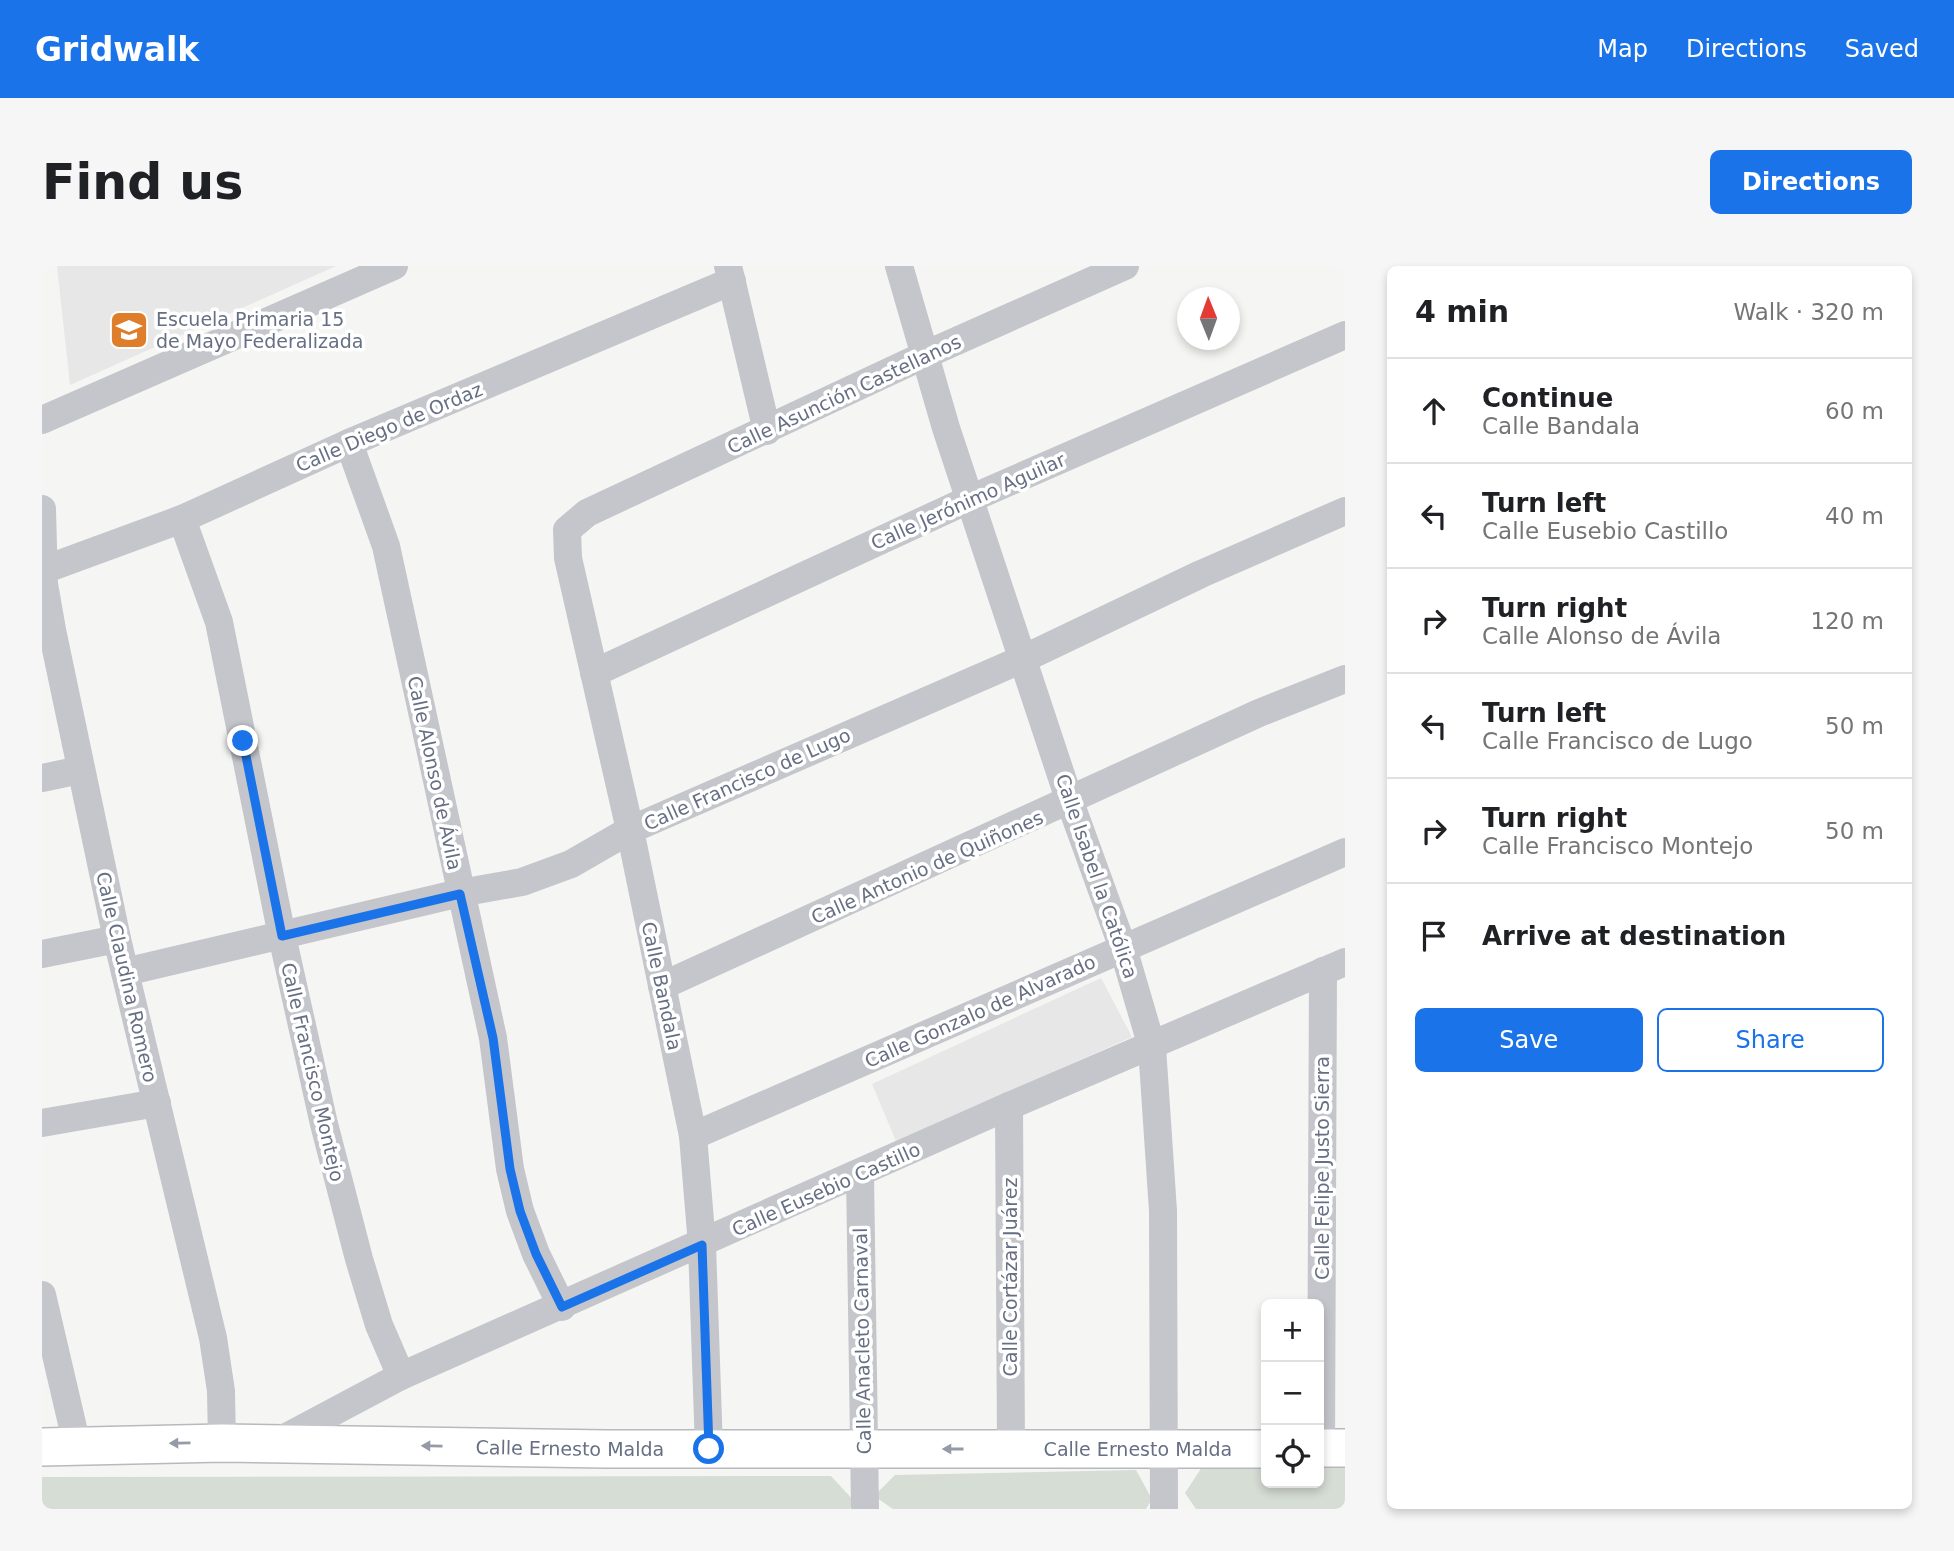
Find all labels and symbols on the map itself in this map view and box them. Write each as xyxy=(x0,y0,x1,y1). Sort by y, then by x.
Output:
north arrow xyxy=(1177,287,1240,350)
place label: Escuela Primaria 15 de Mayo Federalizada xyxy=(156,308,363,352)
school or university icon: Escuela Primaria 15 de Mayo Federalizada xyxy=(108,309,150,351)
street label: Calle Asunción Castellanos xyxy=(724,330,964,458)
street label: Calle Diego de Ordaz xyxy=(292,378,486,476)
street label: Calle Jerónimo Aguilar xyxy=(868,448,1069,554)
street label: Calle Alonso de Ávila xyxy=(404,674,466,872)
street label: Calle Francisco de Lugo xyxy=(640,723,854,835)
route end xyxy=(227,725,258,756)
street label: Calle Isabel la Católica xyxy=(1052,771,1142,981)
street label: Calle Antonio de Quiñones xyxy=(808,806,1046,928)
street label: Calle Claudina Romero xyxy=(92,869,162,1085)
street label: Calle Bandala xyxy=(638,920,686,1052)
street label: Calle Gonzalo de Alvarado xyxy=(861,950,1099,1072)
street label: Calle Francisco Montejo xyxy=(277,960,349,1184)
street label: Calle Felipe Justo Sierra xyxy=(1311,1056,1333,1280)
street label: Calle Eusebio Castillo xyxy=(729,1138,923,1240)
street label: Calle Cortázar Juárez xyxy=(999,1178,1021,1376)
street label: Calle Anacleto Carnaval xyxy=(849,1227,875,1455)
route start xyxy=(693,1433,724,1464)
street label: Calle Ernesto Malda xyxy=(475,1436,664,1460)
one-way arrow xyxy=(168,1438,190,1449)
street label: Calle Ernesto Malda xyxy=(1044,1438,1232,1460)
one-way arrow xyxy=(420,1440,442,1452)
one-way arrow xyxy=(942,1443,964,1455)

